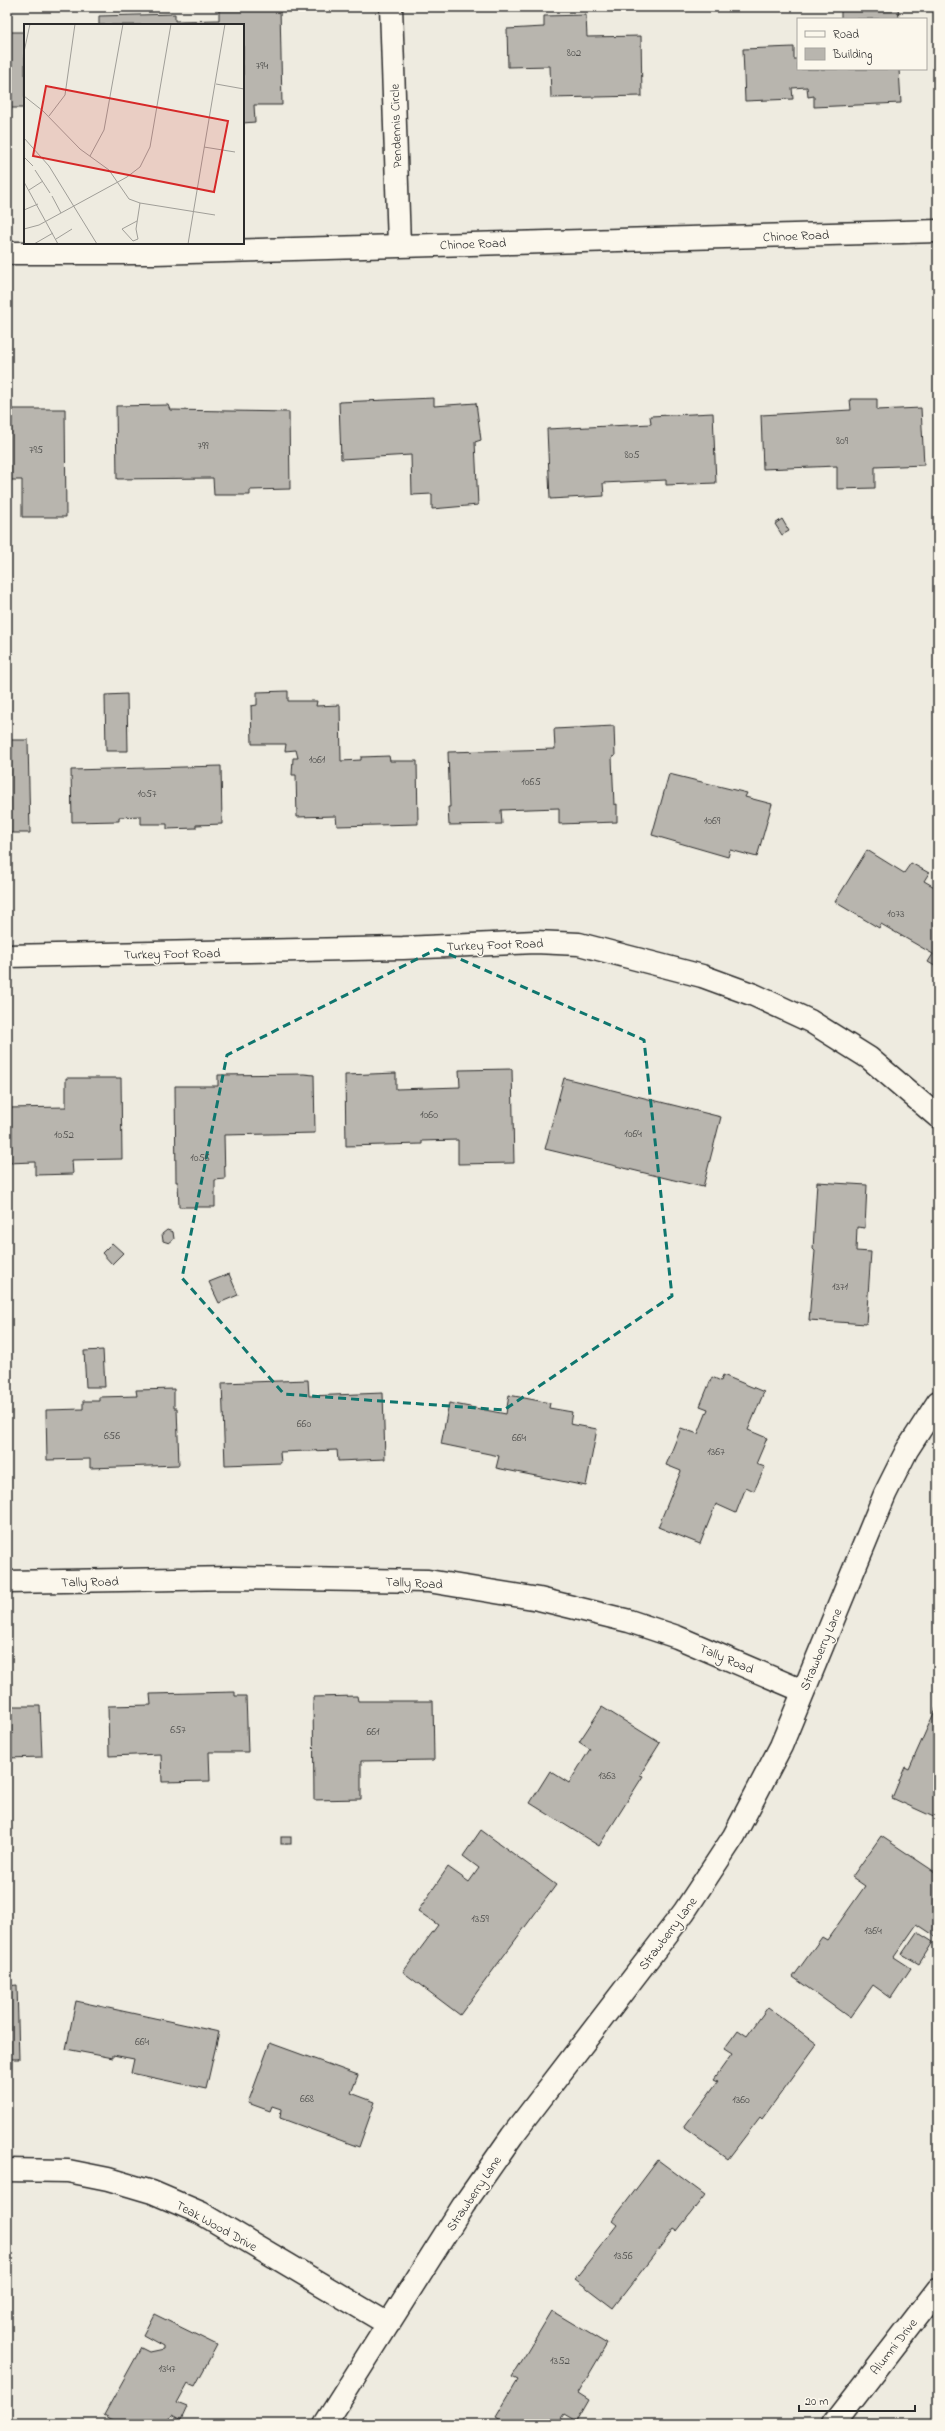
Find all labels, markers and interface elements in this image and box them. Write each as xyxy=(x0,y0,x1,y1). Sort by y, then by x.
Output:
legend xyxy=(797,18,927,70)
inset map xyxy=(24,24,244,244)
text: Road xyxy=(833,26,859,44)
house number: 802 xyxy=(567,45,582,61)
text: Building xyxy=(832,46,872,65)
house number: 794 xyxy=(256,58,269,74)
street label: Pendennis Circle xyxy=(386,83,407,168)
street label: Chinoe Road xyxy=(763,226,830,247)
street label: Chinoe Road xyxy=(440,234,507,255)
house number: 809 xyxy=(836,433,849,449)
house number: 799 xyxy=(197,438,209,454)
house number: 795 xyxy=(29,442,43,458)
house number: 805 xyxy=(624,447,640,463)
house number: 1061 xyxy=(309,752,326,768)
house number: 1065 xyxy=(521,774,541,790)
house number: 1057 xyxy=(137,786,157,802)
house number: 1069 xyxy=(704,813,721,829)
house number: 1073 xyxy=(887,906,905,922)
street label: Turkey Foot Road xyxy=(446,934,544,958)
street label: Turkey Foot Road xyxy=(123,944,221,966)
house number: 1060 xyxy=(420,1107,438,1123)
house number: 1064 xyxy=(624,1126,642,1142)
house number: 1052 xyxy=(54,1127,75,1143)
house number: 1056 xyxy=(190,1150,210,1166)
house number: 1371 xyxy=(832,1279,849,1295)
house number: 660 xyxy=(297,1416,311,1432)
house number: 656 xyxy=(104,1428,120,1444)
house number: 664 xyxy=(512,1430,527,1446)
house number: 1367 xyxy=(707,1444,725,1460)
street label: Tally Road xyxy=(61,1572,120,1594)
street label: Tally Road xyxy=(385,1573,444,1596)
street label: Strawberry Lane xyxy=(796,1606,848,1694)
street label: Tally Road xyxy=(696,1639,757,1681)
house number: 657 xyxy=(170,1722,186,1738)
house number: 661 xyxy=(366,1724,380,1740)
house number: 1363 xyxy=(598,1768,616,1784)
street label: Strawberry Lane xyxy=(634,1893,703,1975)
house number: 1359 xyxy=(471,1911,490,1927)
house number: 1364 xyxy=(864,1923,882,1939)
house number: 664 xyxy=(135,2034,150,2050)
house number: 668 xyxy=(300,2091,314,2107)
house number: 1360 xyxy=(732,2092,750,2108)
street label: Strawberry Lane xyxy=(442,2152,507,2236)
street label: Teak Wood Drive xyxy=(172,2196,261,2257)
house number: 1356 xyxy=(613,2248,633,2264)
street label: Alumni Drive xyxy=(866,2315,922,2379)
house number: 1352 xyxy=(550,2353,570,2369)
house number: 1347 xyxy=(158,2361,176,2377)
scale bar xyxy=(799,2387,915,2413)
text: 20 m xyxy=(805,2393,828,2411)

